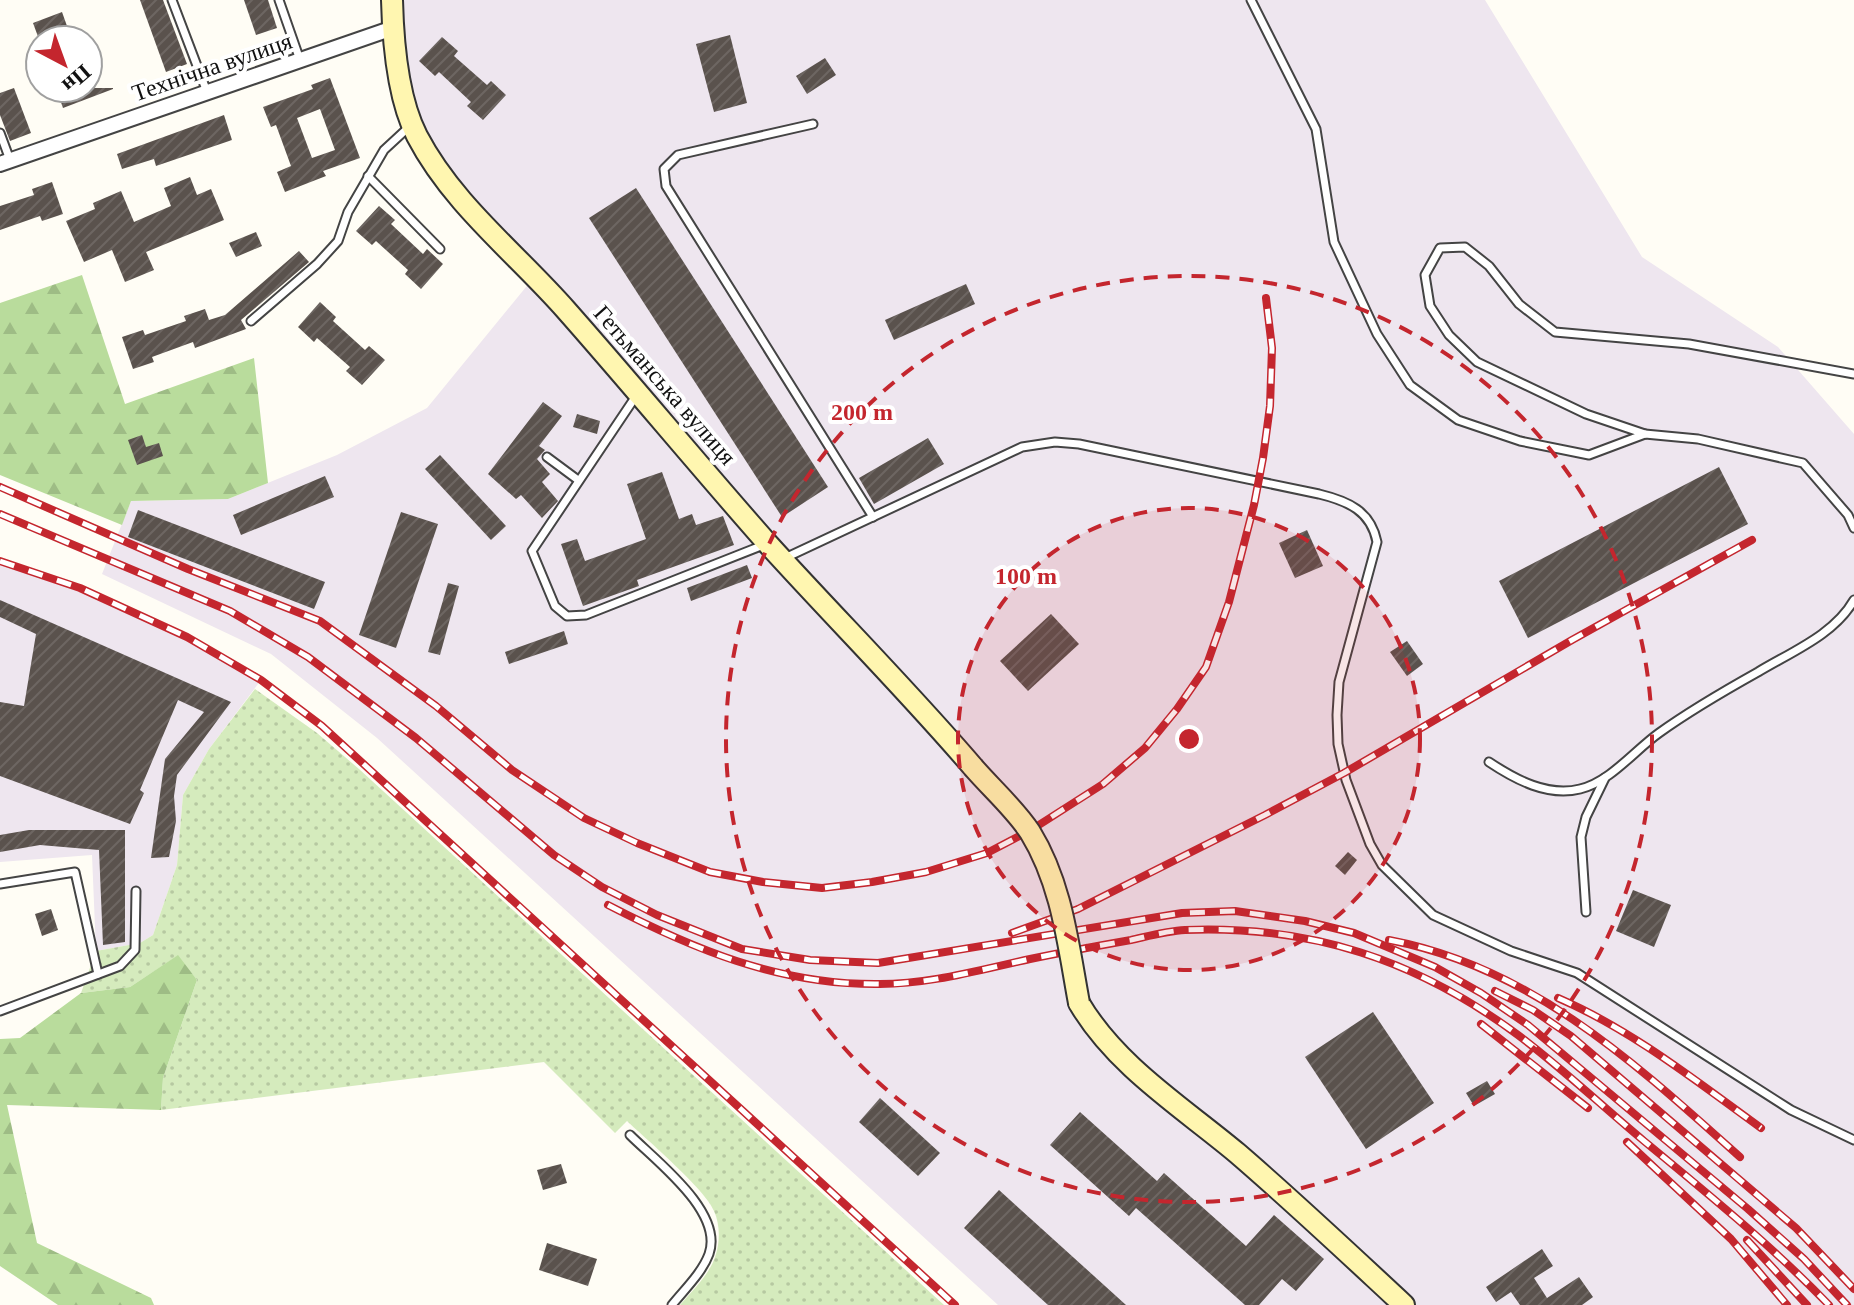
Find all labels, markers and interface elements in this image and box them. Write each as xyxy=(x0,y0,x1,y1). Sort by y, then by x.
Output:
north arrow xyxy=(24,24,104,104)
street label: Технічна вулиця xyxy=(129,27,295,107)
text: Пн xyxy=(57,60,96,98)
street label: Гетьманська вулиця xyxy=(589,300,741,470)
text: 200 m xyxy=(831,399,893,425)
text: 100 m xyxy=(995,563,1057,589)
centre of rings xyxy=(1175,725,1203,753)

